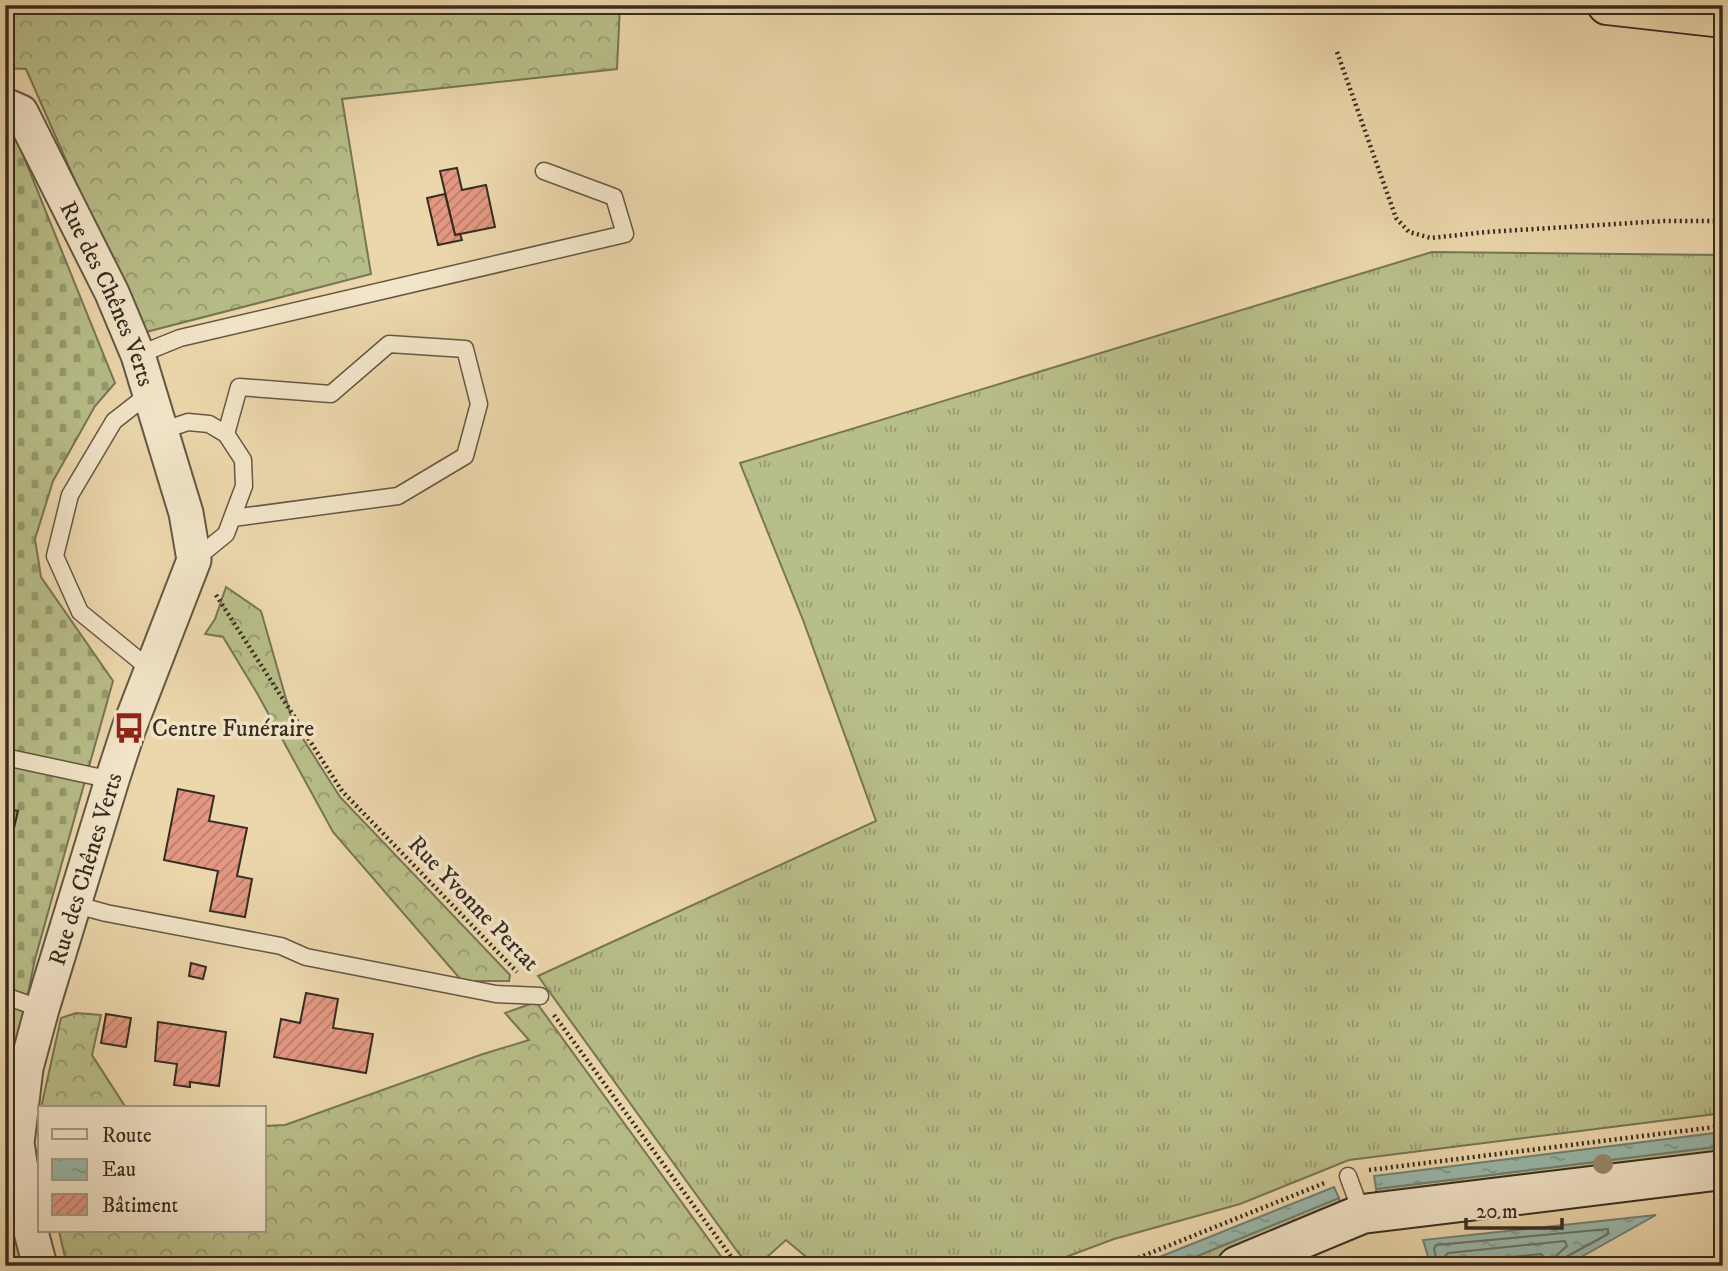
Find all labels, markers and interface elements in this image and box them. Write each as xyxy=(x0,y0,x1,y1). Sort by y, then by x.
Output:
street label: Rue des Chênes Verts xyxy=(52,196,161,390)
bus stop icon: Centre Funéraire xyxy=(112,711,146,745)
place label: Centre Funéraire xyxy=(152,714,314,744)
street label: Rue des Chênes Verts xyxy=(42,769,130,969)
street label: Rue Yvonne Pertat xyxy=(401,830,546,978)
legend xyxy=(38,1106,266,1232)
text: Route xyxy=(102,1123,152,1149)
text: Eau xyxy=(102,1157,136,1183)
scale bar xyxy=(1466,1187,1562,1231)
text: Bâtiment xyxy=(102,1193,179,1219)
text: 20 m xyxy=(1476,1199,1518,1225)

